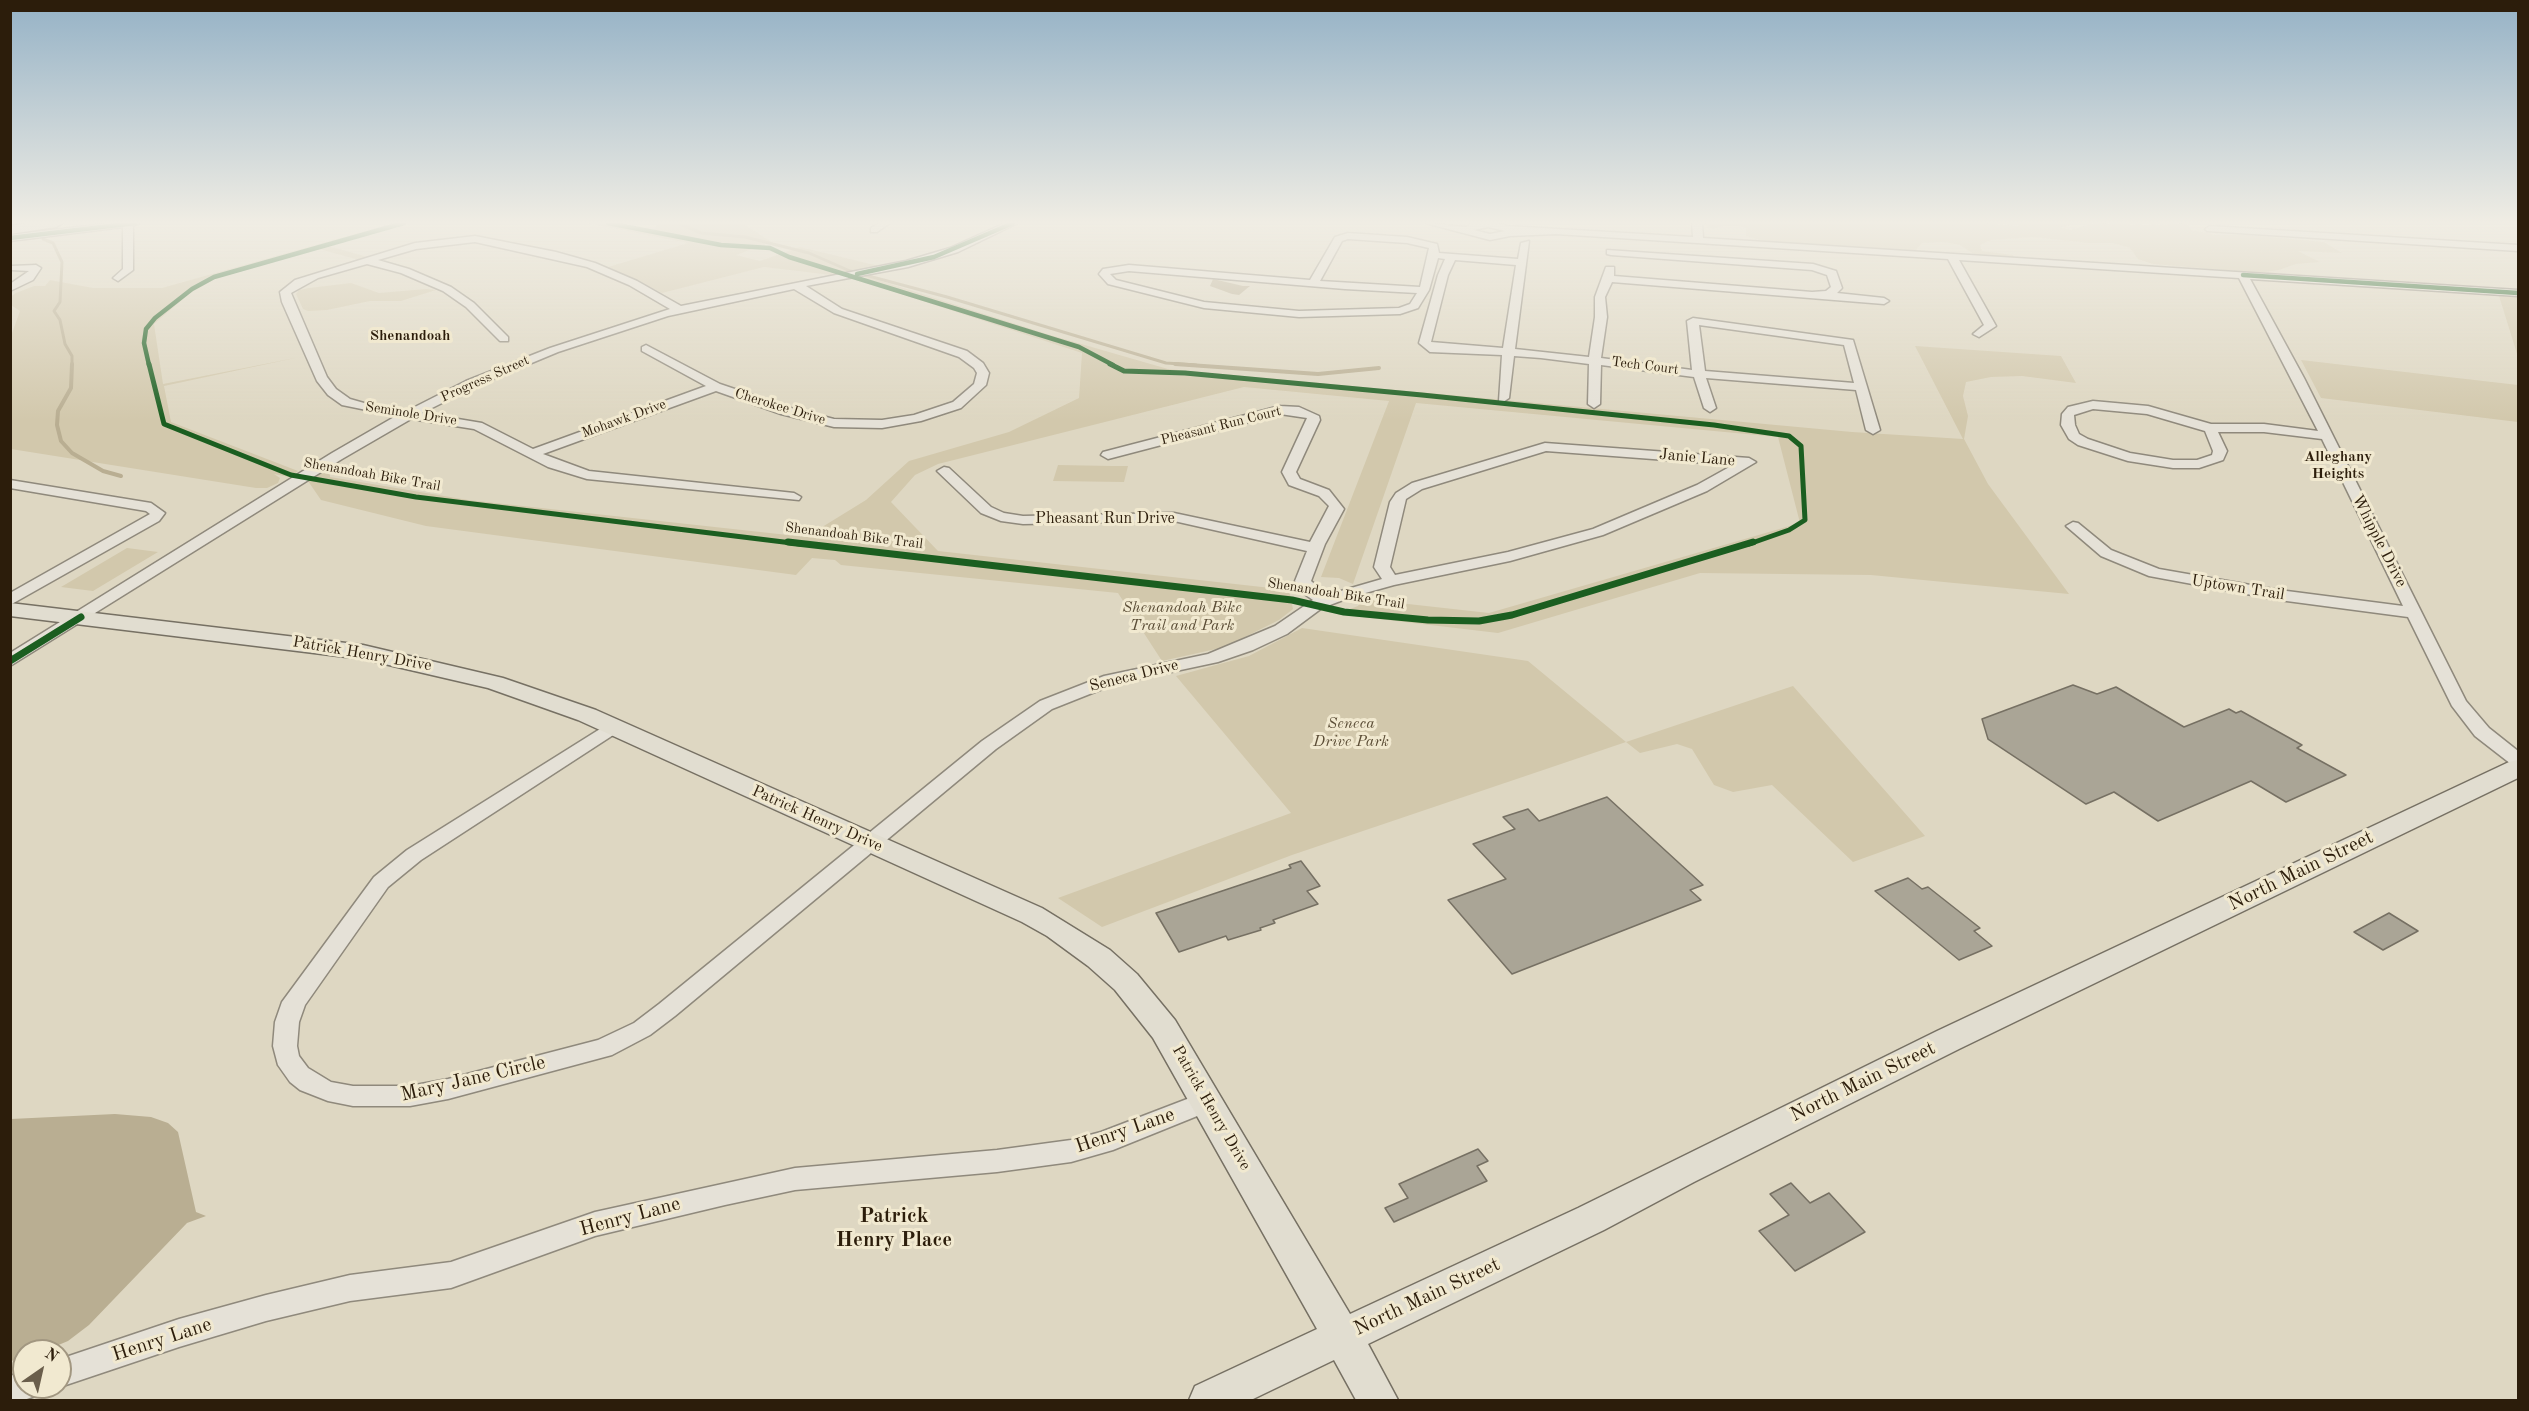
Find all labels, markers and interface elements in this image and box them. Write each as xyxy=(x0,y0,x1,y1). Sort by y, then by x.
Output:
district label: Shenandoah xyxy=(370,327,450,345)
street label: Progress Street xyxy=(438,352,532,406)
street label: Tech Court xyxy=(1610,354,1680,378)
street label: Cherokee Drive xyxy=(733,385,827,429)
street label: Mohawk Drive xyxy=(580,396,668,442)
street label: Seminole Drive xyxy=(364,398,458,430)
street label: Pheasant Run Court xyxy=(1159,403,1283,449)
street label: Janie Lane xyxy=(1658,445,1736,471)
district label: Alleghany Heights xyxy=(2304,448,2372,483)
street label: Shenandoah Bike Trail xyxy=(302,455,442,495)
street label: Whipple Drive xyxy=(2347,492,2411,590)
street label: Pheasant Run Drive xyxy=(1035,509,1175,529)
street label: Shenandoah Bike Trail xyxy=(784,519,924,553)
street label: Uptown Trail xyxy=(2190,571,2286,605)
street label: Shenandoah Bike Trail xyxy=(1266,575,1406,613)
park label: Shenandoah Bike Trail and Park xyxy=(1122,598,1242,636)
street label: Patrick Henry Drive xyxy=(291,632,433,676)
street label: Seneca Drive xyxy=(1087,656,1181,696)
park label: Seneca Drive Park xyxy=(1313,714,1389,752)
street label: Patrick Henry Drive xyxy=(749,782,885,856)
street label: North Main Street xyxy=(2225,825,2377,917)
street label: North Main Street xyxy=(1787,1036,1939,1128)
street label: Patrick Henry Drive xyxy=(1167,1042,1255,1174)
street label: Mary Jane Circle xyxy=(398,1051,548,1107)
street label: Henry Lane xyxy=(1072,1103,1178,1159)
street label: Henry Lane xyxy=(577,1192,683,1242)
district label: Patrick Henry Place xyxy=(836,1203,952,1253)
street label: North Main Street xyxy=(1350,1253,1504,1341)
street label: Henry Lane xyxy=(109,1313,215,1367)
north arrow xyxy=(12,1339,72,1399)
text: N xyxy=(41,1346,60,1366)

